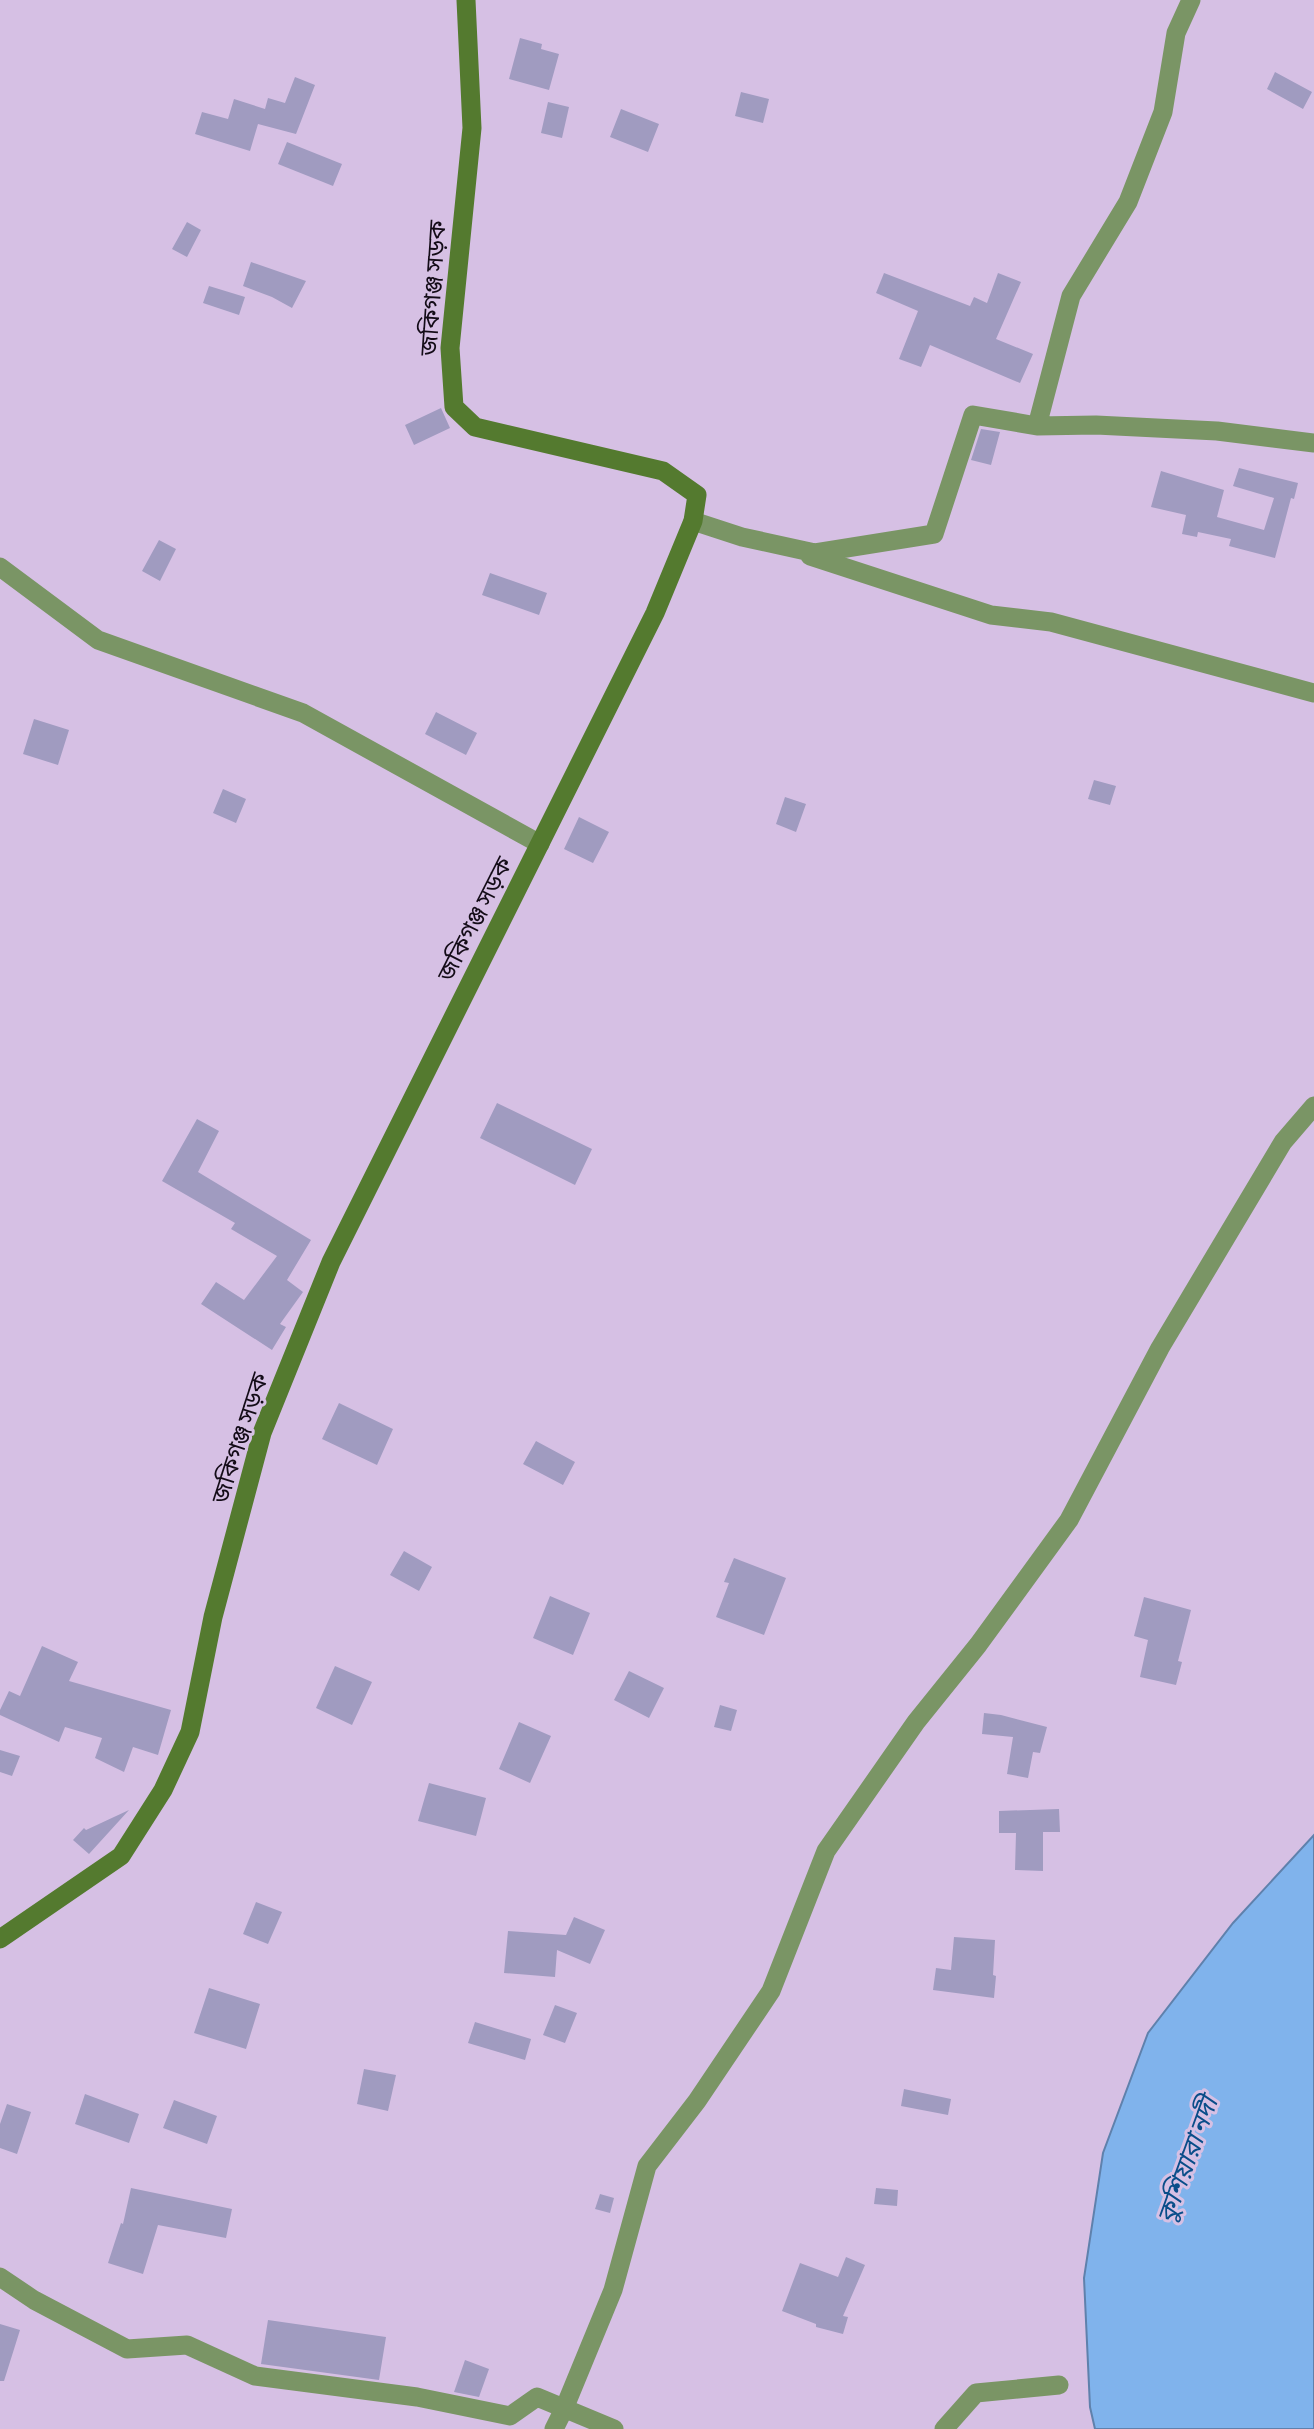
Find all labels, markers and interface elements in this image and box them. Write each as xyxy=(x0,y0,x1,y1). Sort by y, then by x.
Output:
street label: জকিগঞ্জ সড়ক xyxy=(414,219,451,358)
street label: জকিগঞ্জ সড়ক xyxy=(431,852,518,986)
street label: জকিগঞ্জ সড়ক xyxy=(205,1369,274,1507)
water label: কুশিয়ারা নদী xyxy=(1150,2088,1225,2227)

